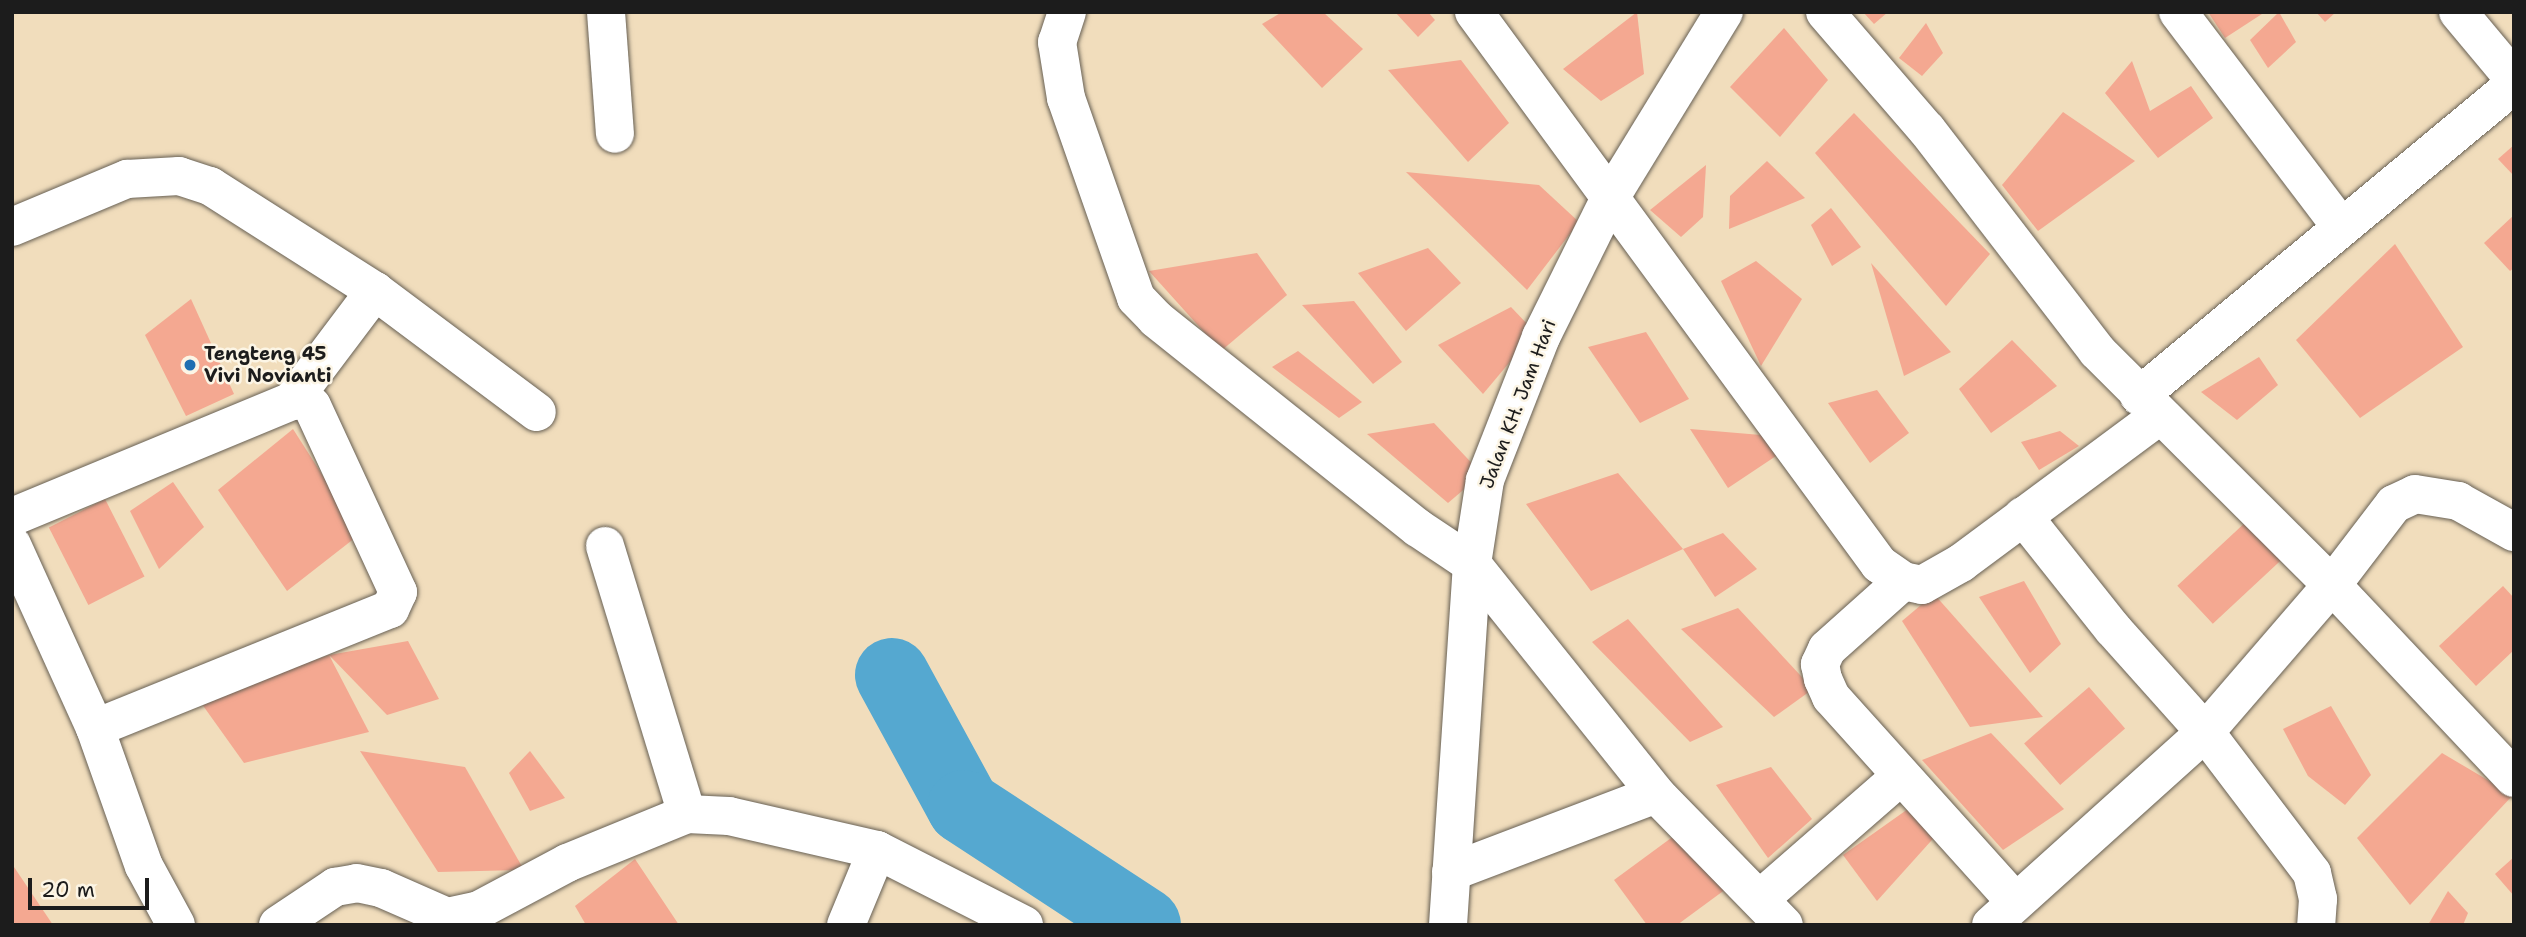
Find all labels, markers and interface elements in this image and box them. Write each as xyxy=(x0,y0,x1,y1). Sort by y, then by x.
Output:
street label: Jalan KH. Jam Hari xyxy=(1475,316,1561,492)
place label: Tengteng 45 Vivi Novianti xyxy=(204,343,331,387)
marker: Tengteng 45 Vivi Novianti xyxy=(182,357,198,373)
scale bar xyxy=(32,864,152,908)
text: 20 m xyxy=(41,876,95,904)

